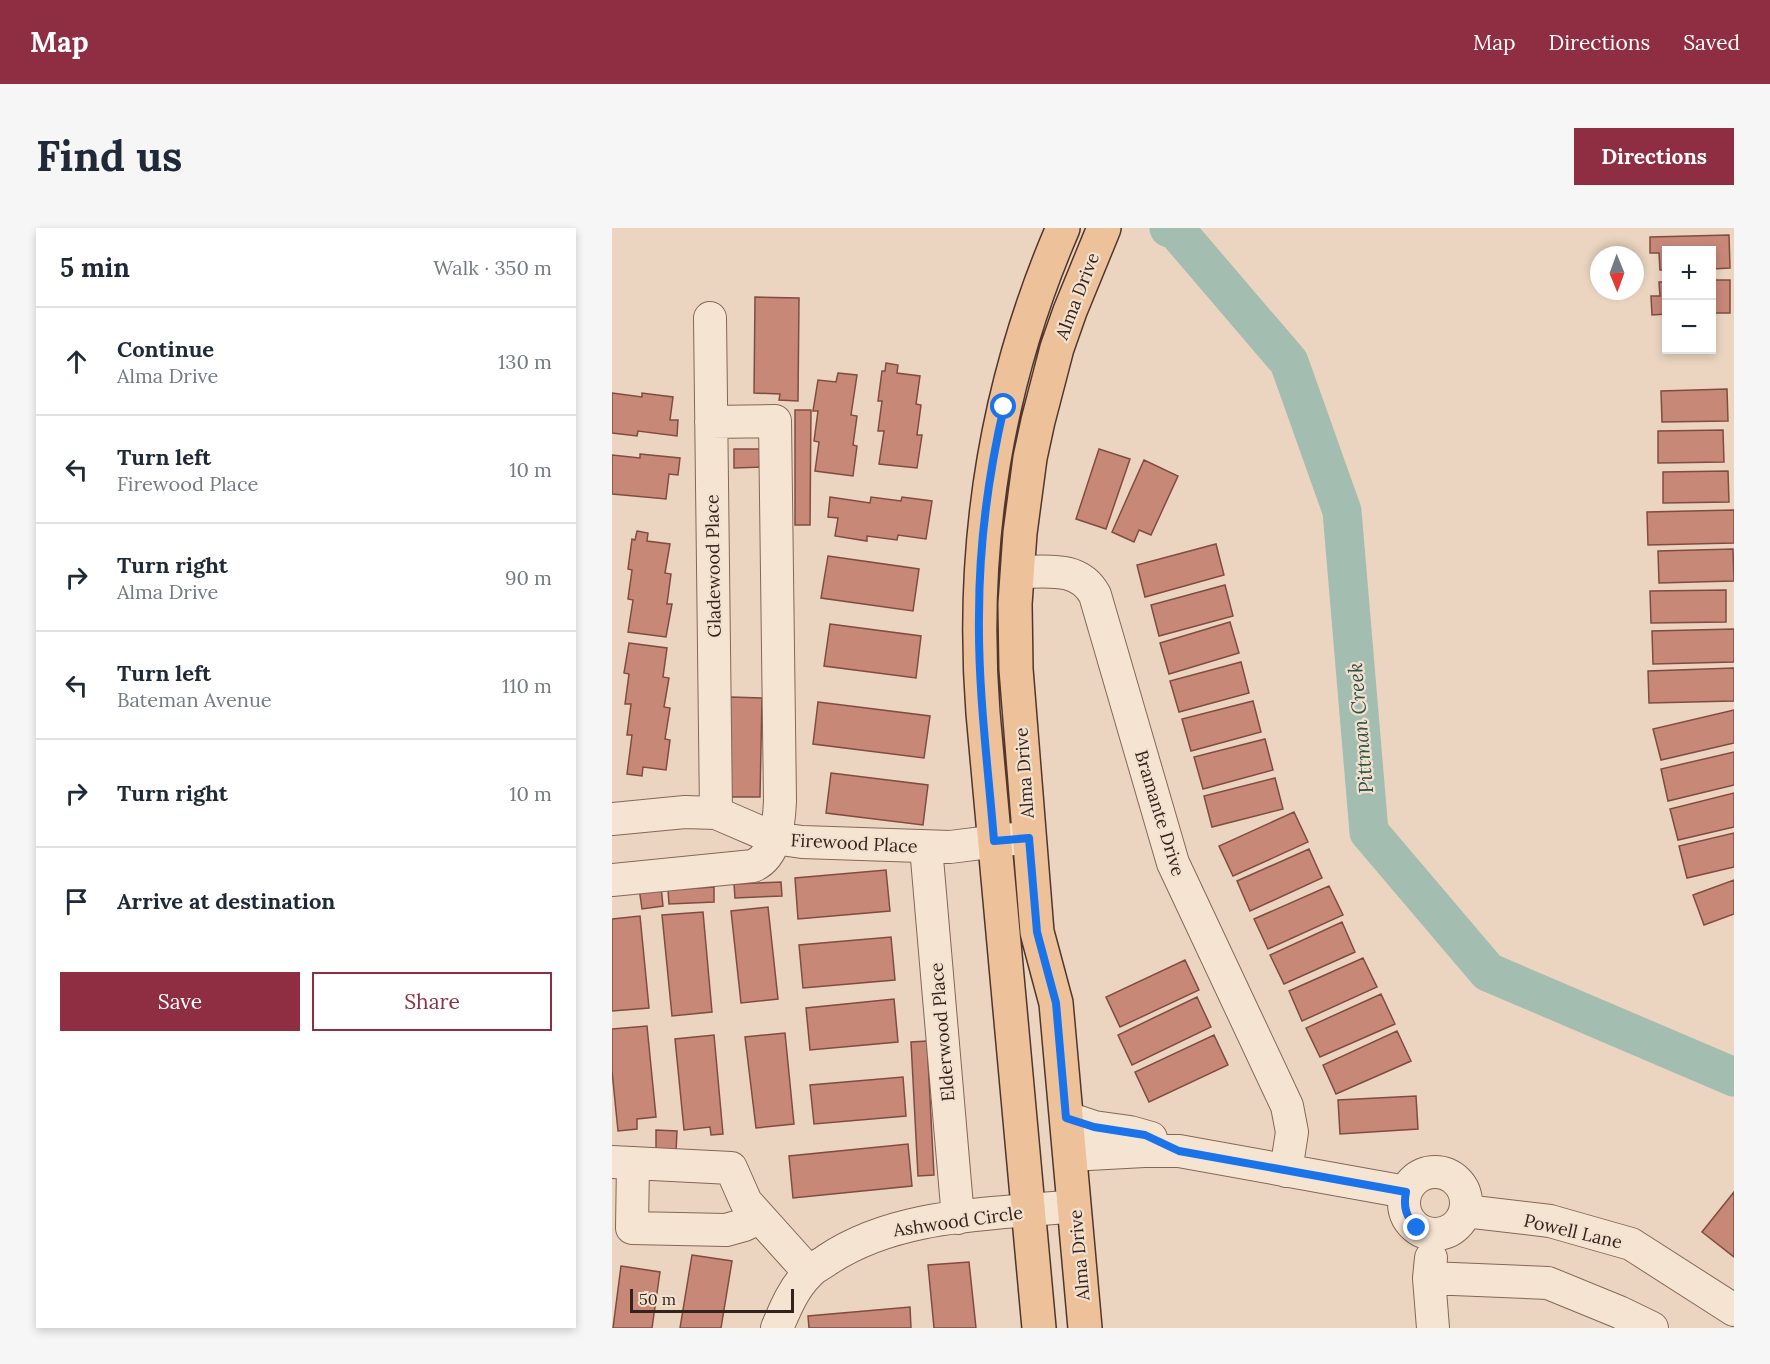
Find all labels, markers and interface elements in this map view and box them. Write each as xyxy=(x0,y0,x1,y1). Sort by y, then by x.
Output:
text: Map xyxy=(30,24,89,60)
text: Map xyxy=(1473,29,1516,56)
text: Directions xyxy=(1549,29,1650,56)
text: Saved xyxy=(1683,29,1740,56)
button: Directions xyxy=(1574,128,1734,185)
text: Find us xyxy=(36,129,182,183)
north arrow xyxy=(1590,246,1644,300)
map controls xyxy=(1662,246,1716,354)
button: + xyxy=(1662,246,1716,300)
street label: Alma Drive xyxy=(1050,249,1104,344)
text: 5 min xyxy=(60,251,130,284)
text: Walk · 350 m xyxy=(433,255,552,280)
button: − xyxy=(1662,300,1716,354)
text: Continue xyxy=(117,335,214,363)
icon: ahead xyxy=(60,345,93,378)
text: 130 m xyxy=(498,349,552,374)
text: Alma Drive xyxy=(117,363,218,388)
route start xyxy=(990,393,1016,419)
text: Turn left xyxy=(117,443,211,471)
icon: left xyxy=(60,453,93,486)
text: 10 m xyxy=(509,457,552,482)
text: Firewood Place xyxy=(117,471,258,496)
street label: Gladewood Place xyxy=(700,494,726,638)
text: Turn right xyxy=(117,551,228,579)
icon: right xyxy=(60,561,93,594)
text: 90 m xyxy=(505,565,552,590)
text: Alma Drive xyxy=(117,579,218,604)
text: Turn left xyxy=(117,659,211,687)
water label: Pittman Creek xyxy=(1342,662,1378,794)
icon: left xyxy=(60,669,93,702)
text: 110 m xyxy=(502,673,552,698)
text: Bateman Avenue xyxy=(117,687,272,712)
street label: Alma Drive xyxy=(1009,726,1039,820)
street label: Bramante Drive xyxy=(1130,747,1190,879)
icon: right xyxy=(60,777,93,810)
text: Turn right xyxy=(117,779,228,807)
text: 10 m xyxy=(509,781,552,806)
street label: Firewood Place xyxy=(790,828,918,858)
icon: arrive xyxy=(60,885,93,918)
text: Arrive at destination xyxy=(117,887,335,915)
street label: Elderwood Place xyxy=(924,961,960,1103)
button: Save xyxy=(60,972,300,1031)
button: Share xyxy=(312,972,552,1031)
street label: Ashwood Circle xyxy=(891,1200,1024,1242)
street label: Alma Drive xyxy=(1064,1208,1095,1302)
street label: Powell Lane xyxy=(1522,1209,1625,1254)
route end xyxy=(1403,1214,1429,1240)
scale bar xyxy=(630,1286,794,1314)
text: 50 m xyxy=(639,1289,676,1309)

